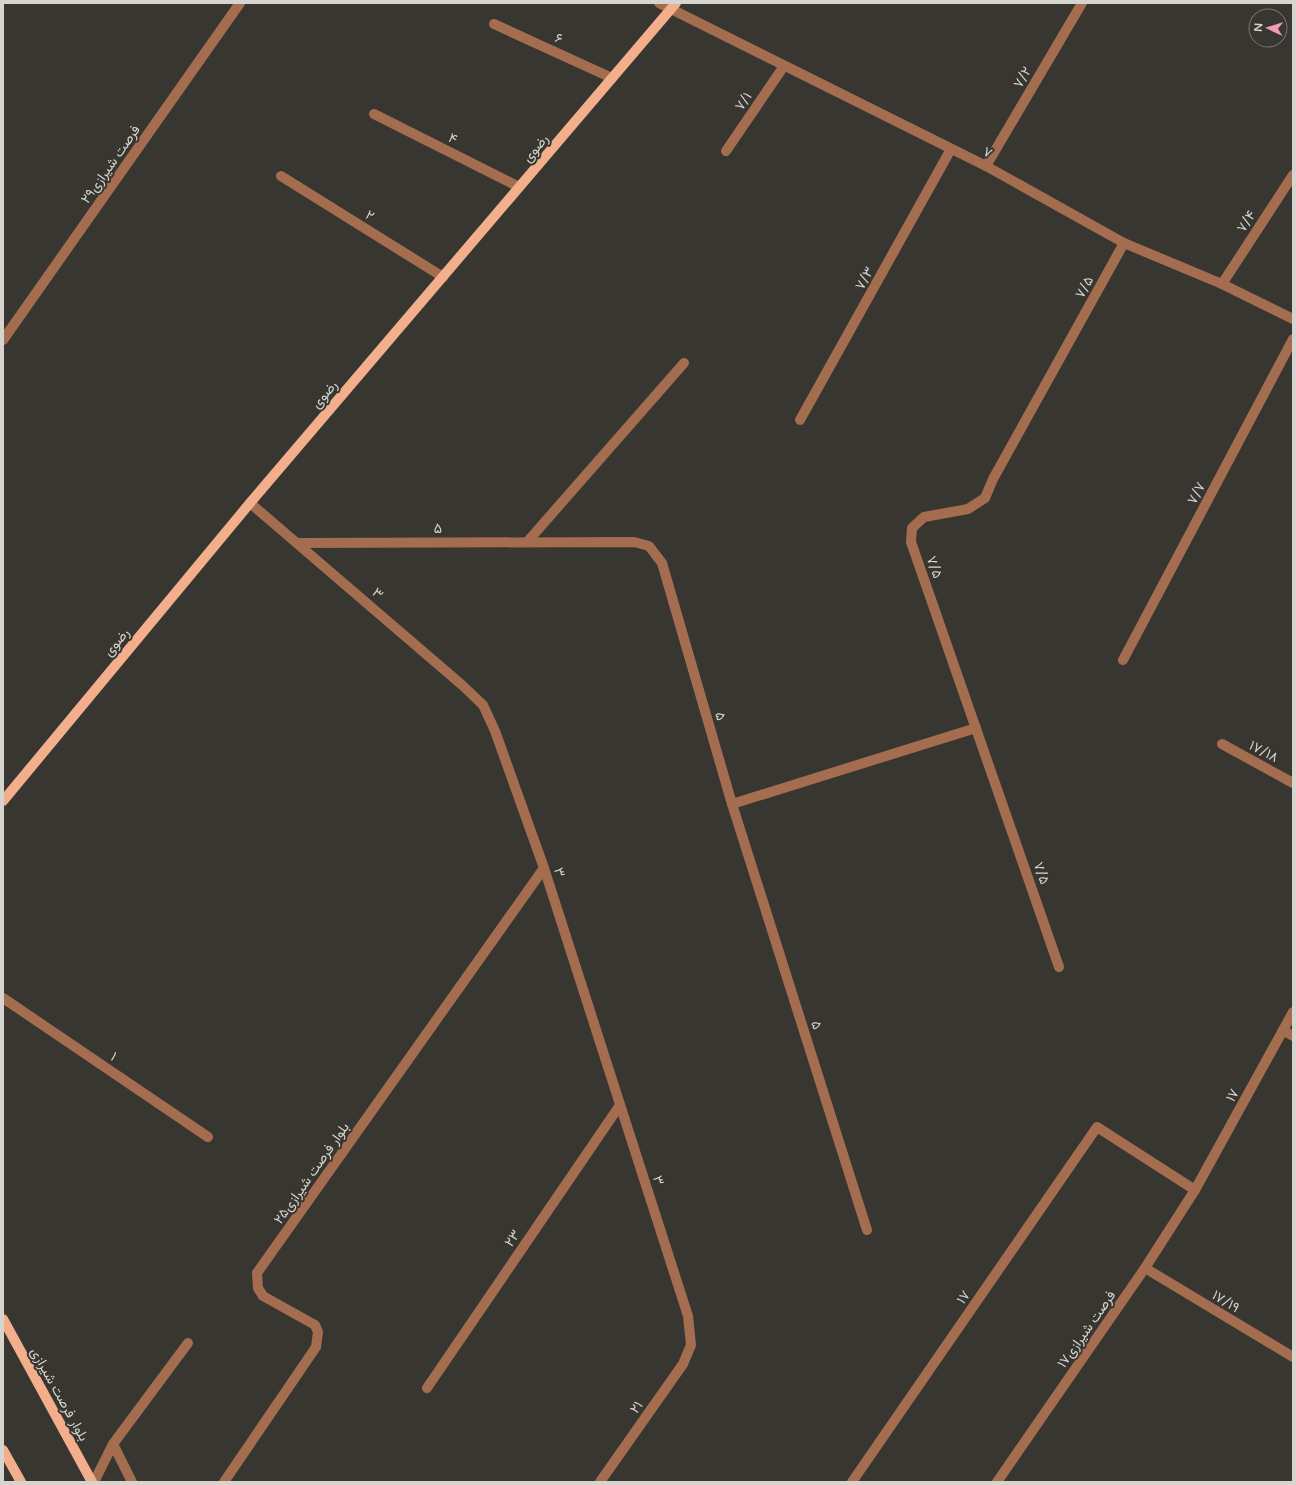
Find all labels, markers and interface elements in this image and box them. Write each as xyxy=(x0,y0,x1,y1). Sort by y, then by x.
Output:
north arrow xyxy=(1248,8,1288,48)
text: N xyxy=(1252,22,1265,32)
street label: ۶ xyxy=(552,29,566,48)
street label: ۷/۲ xyxy=(1010,64,1035,91)
street label: ۷/۱ xyxy=(731,89,756,114)
street label: فرصت شیرازی۲۹ xyxy=(77,122,144,207)
street label: ۴ xyxy=(445,129,460,148)
street label: رضوی xyxy=(519,131,552,166)
street label: ۷ xyxy=(980,143,995,162)
street label: ۲ xyxy=(362,206,377,225)
street label: ۷/۴ xyxy=(1233,207,1260,235)
street label: ۷/۳ xyxy=(851,264,878,293)
street label: ۷/۵ xyxy=(1071,273,1097,301)
street label: رضوی xyxy=(308,377,341,412)
street label: ۷/۷ xyxy=(1184,479,1209,507)
street label: ۵ xyxy=(434,520,442,537)
street label: ۷/۵ xyxy=(923,554,946,581)
street label: ۳ xyxy=(369,584,387,603)
street label: رضوی xyxy=(100,625,133,660)
street label: ۵ xyxy=(711,710,730,722)
street label: ۱۷/۱۸ xyxy=(1246,737,1281,766)
street label: ۷/۵ xyxy=(1030,860,1053,887)
street label: ۳ xyxy=(550,865,569,879)
street label: ۵ xyxy=(807,1019,826,1032)
street label: ۱ xyxy=(107,1048,120,1065)
street label: ۱۷ xyxy=(1222,1086,1243,1105)
street label: بلوار فرصت شیرازی۲۵ xyxy=(270,1119,353,1227)
street label: ۳ xyxy=(649,1173,668,1187)
street label: ۲۳ xyxy=(501,1227,524,1250)
street label: ۱۷ xyxy=(953,1287,974,1307)
street label: ۱۷فرصت شیرازی xyxy=(1054,1287,1119,1371)
street label: ۱۷/۱۹ xyxy=(1209,1287,1243,1316)
street label: بلوار فرصت شیرازی xyxy=(27,1344,92,1444)
street label: ۲۱ xyxy=(626,1398,647,1417)

